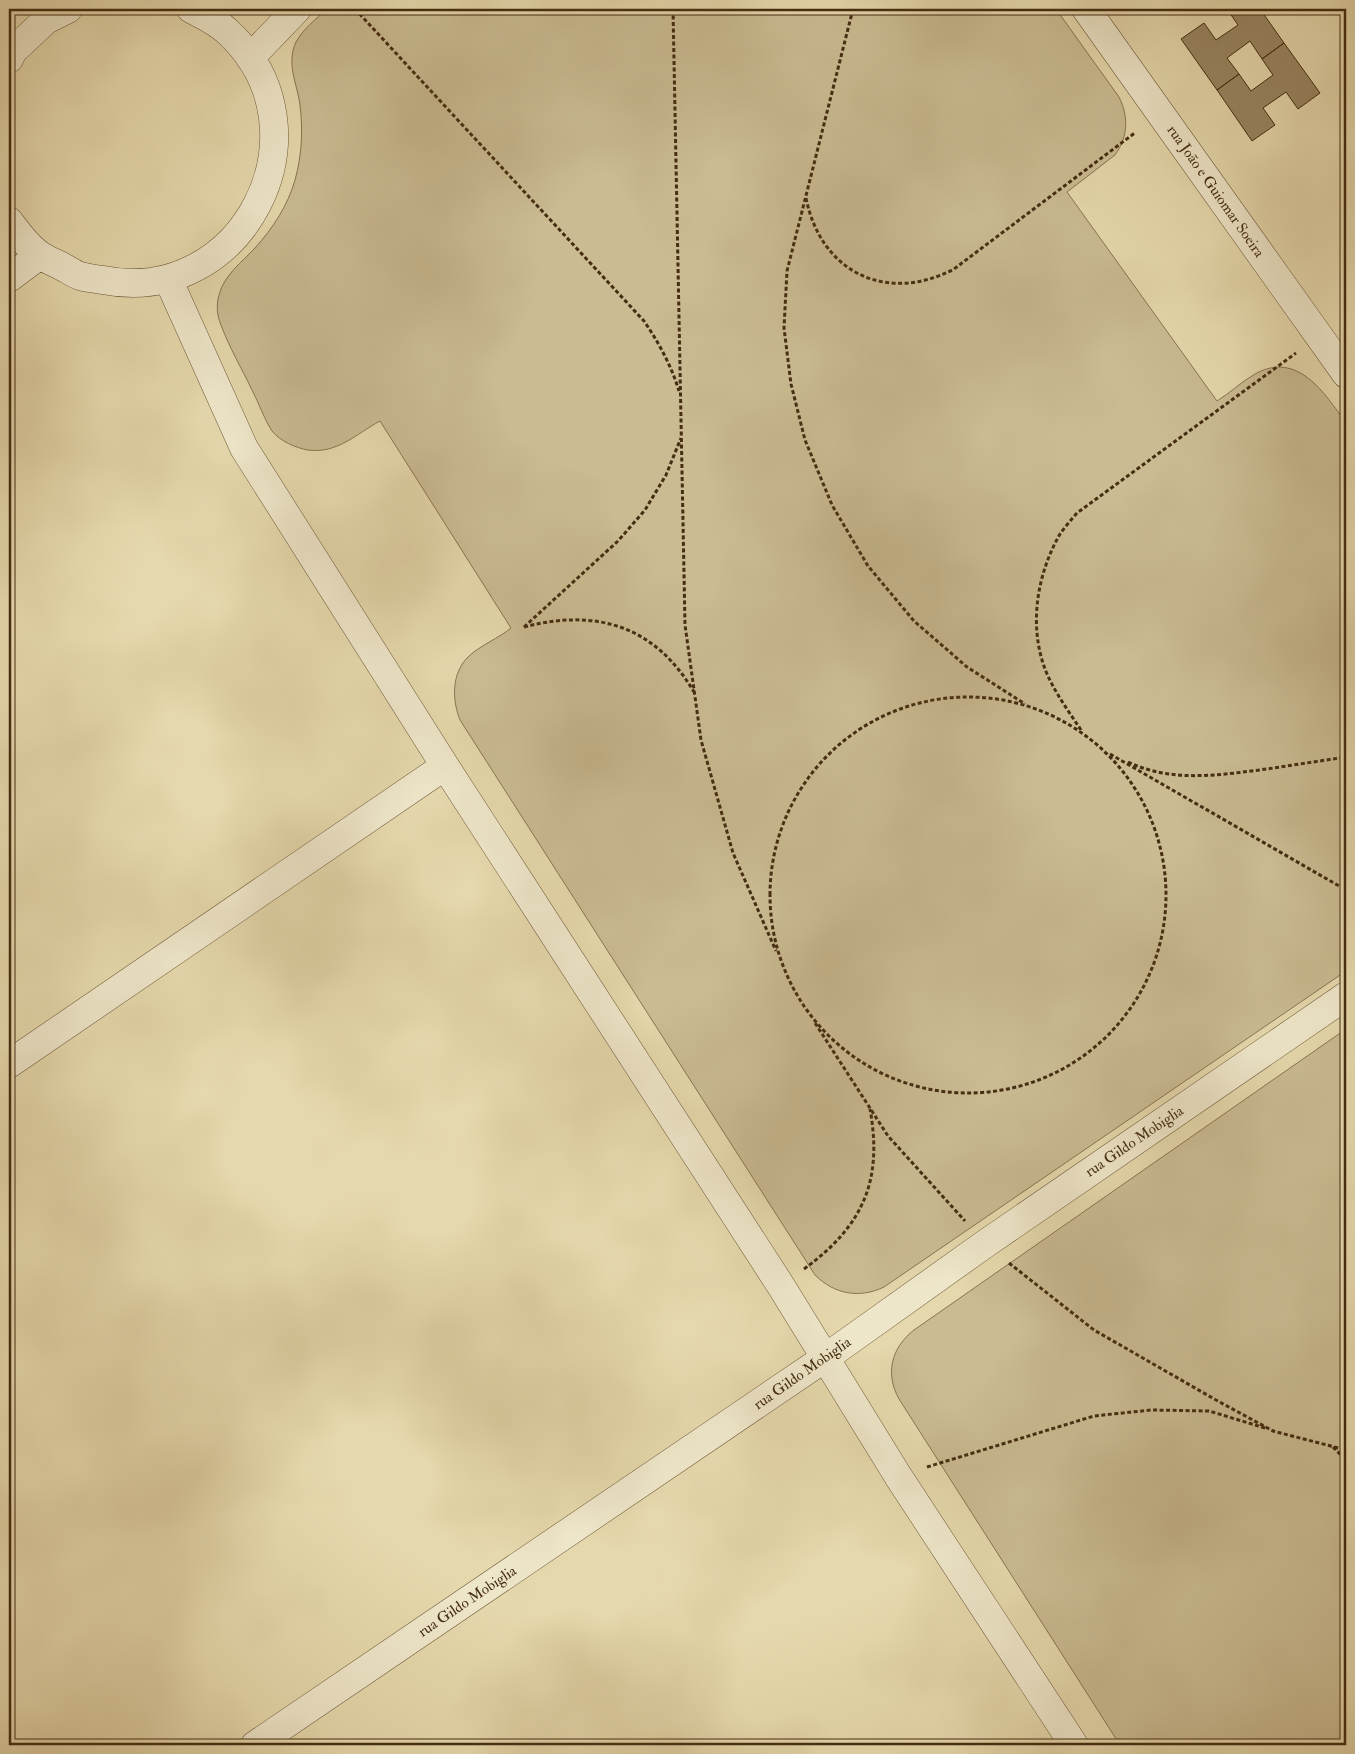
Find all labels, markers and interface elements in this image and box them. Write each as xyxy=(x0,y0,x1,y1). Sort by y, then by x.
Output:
street label: rua João e Guiomar Soeira xyxy=(1162,121,1269,262)
street label: rua Gildo Mobiglia xyxy=(1081,1101,1188,1181)
street label: rua Gildo Mobiglia xyxy=(750,1332,855,1414)
street label: rua Gildo Mobiglia xyxy=(414,1561,521,1641)

